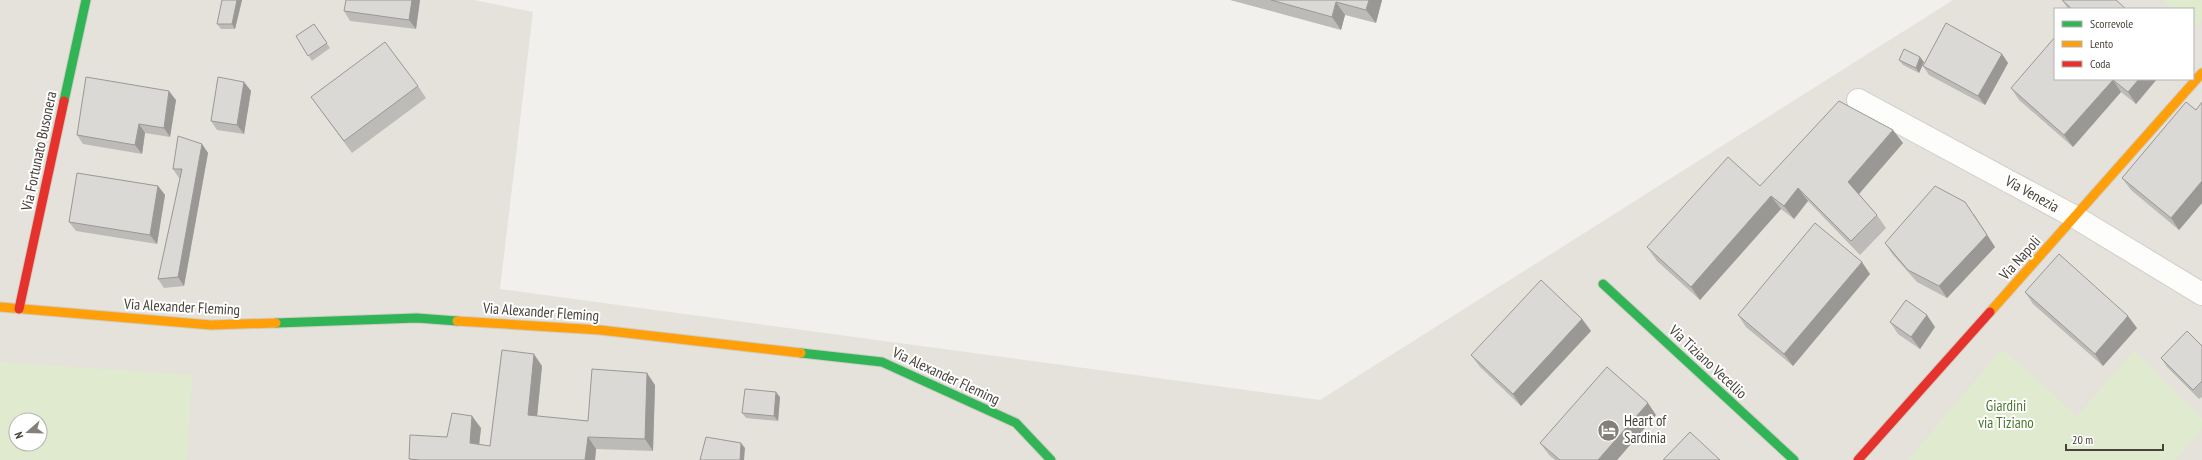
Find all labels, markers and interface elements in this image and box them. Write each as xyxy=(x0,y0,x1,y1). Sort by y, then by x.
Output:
legend xyxy=(2054,8,2194,80)
text: Scorrevole xyxy=(2090,16,2133,31)
text: Lento xyxy=(2090,36,2113,51)
text: Coda xyxy=(2090,56,2111,71)
street label: Via Fortunato Busonera xyxy=(16,90,60,213)
street label: Via Venezia xyxy=(2001,171,2063,216)
street label: Via Napoli xyxy=(1994,232,2044,285)
street label: Via Alexander Fleming xyxy=(123,294,241,319)
street label: Via Alexander Fleming xyxy=(481,298,600,325)
street label: Via Tiziano Vecellio xyxy=(1665,320,1751,403)
street label: Via Alexander Fleming xyxy=(889,342,1003,409)
park label: Giardini via Tiziano xyxy=(1978,396,2034,432)
place label: Heart of Sardinia xyxy=(1624,411,1667,447)
north arrow xyxy=(8,412,48,452)
hotel icon: Heart of Sardinia xyxy=(1596,417,1622,443)
scale bar xyxy=(2066,426,2163,452)
text: N xyxy=(11,430,26,441)
text: 20 m xyxy=(2072,432,2093,447)

